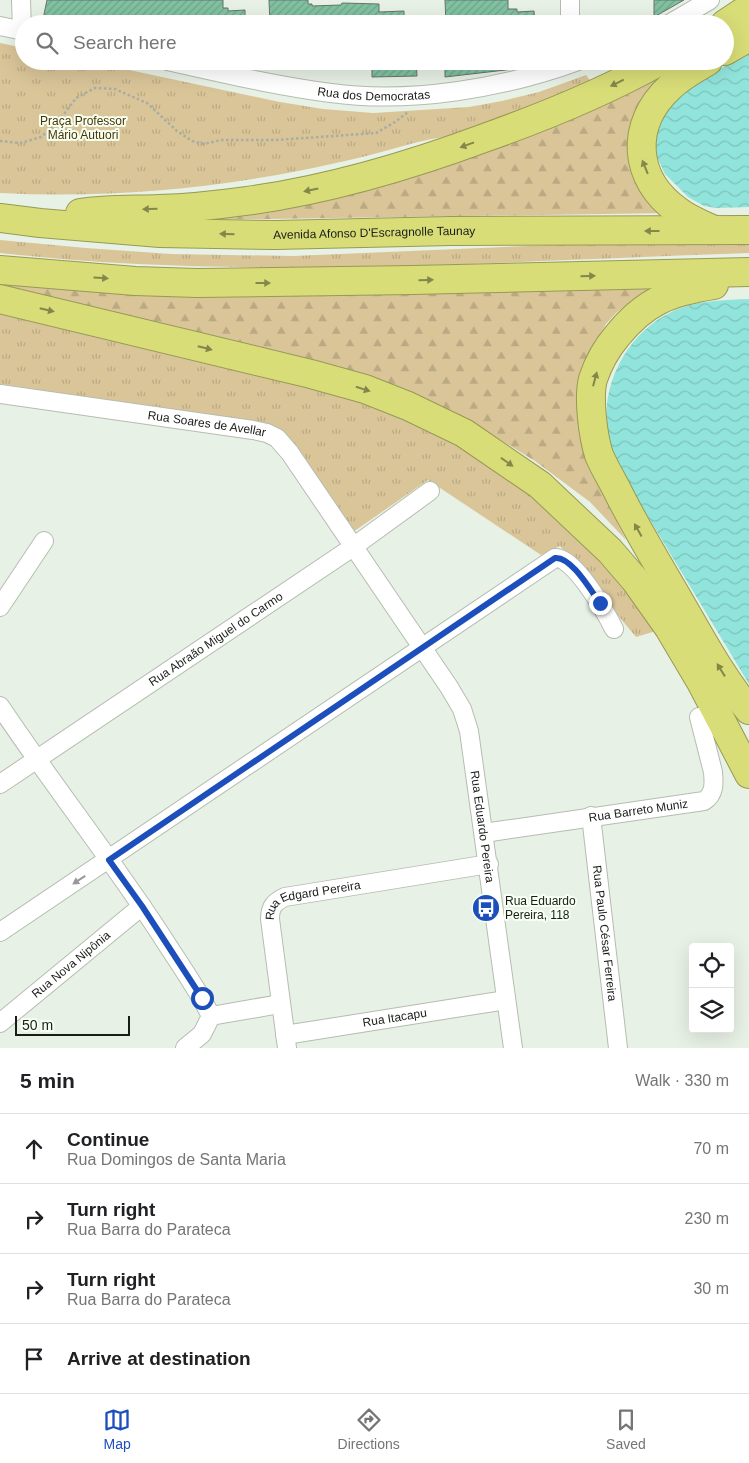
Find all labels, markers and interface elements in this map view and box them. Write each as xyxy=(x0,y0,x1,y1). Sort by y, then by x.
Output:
search box xyxy=(15,15,734,70)
icon: search xyxy=(33,29,61,57)
text: Search here xyxy=(73,32,177,53)
one-way arrow xyxy=(610,79,624,87)
street label: Rua dos Democratas xyxy=(317,84,431,104)
park label: Praça Professor Mário Autuori xyxy=(40,114,126,142)
one-way arrow xyxy=(459,142,474,149)
one-way arrow xyxy=(641,159,649,174)
one-way arrow xyxy=(303,186,318,194)
one-way arrow xyxy=(141,206,157,214)
street label: Avenida Afonso D'Escragnolle Taunay xyxy=(273,224,475,242)
one-way arrow xyxy=(644,227,660,235)
one-way arrow xyxy=(219,230,235,238)
one-way arrow xyxy=(580,272,596,280)
one-way arrow xyxy=(93,275,109,283)
one-way arrow xyxy=(418,276,434,284)
one-way arrow xyxy=(256,279,272,287)
one-way arrow xyxy=(40,306,55,314)
one-way arrow xyxy=(198,344,213,352)
one-way arrow xyxy=(591,371,599,386)
one-way arrow xyxy=(355,386,370,393)
street label: Rua Soares de Avellar xyxy=(147,408,267,440)
one-way arrow xyxy=(501,456,514,466)
one-way arrow xyxy=(634,524,643,537)
street label: Rua Abraão Miguel do Carmo xyxy=(146,589,286,689)
route end xyxy=(589,592,612,615)
one-way arrow xyxy=(716,664,726,677)
street label: Rua Eduardo Pereira xyxy=(468,770,497,884)
street label: Rua Barreto Muniz xyxy=(588,796,689,825)
street label: Rua Paulo César Ferreira xyxy=(590,864,620,1002)
one-way arrow xyxy=(72,875,85,885)
street label: Rua Edgard Pereira xyxy=(263,878,362,921)
bus stop icon: Rua Eduardo Pereira, 118 xyxy=(471,893,501,923)
place label: Rua Eduardo Pereira, 118 xyxy=(505,894,576,922)
street label: Rua Nova Nipônia xyxy=(29,928,113,1001)
map controls xyxy=(689,943,734,1033)
button: locate xyxy=(689,943,734,988)
route start xyxy=(191,987,214,1010)
button: layers xyxy=(689,988,734,1033)
street label: Rua Itacapu xyxy=(362,1006,428,1030)
scale bar xyxy=(15,1013,130,1036)
text: 50 m xyxy=(22,1017,53,1033)
text: 5 min xyxy=(20,1069,75,1092)
text: Walk · 330 m xyxy=(635,1072,729,1089)
text: Continue xyxy=(67,1129,149,1150)
icon: ahead xyxy=(20,1135,48,1163)
text: 70 m xyxy=(693,1140,729,1157)
text: Rua Domingos de Santa Maria xyxy=(67,1151,286,1168)
text: Turn right xyxy=(67,1199,155,1220)
icon: right xyxy=(20,1205,48,1233)
text: 230 m xyxy=(685,1210,729,1227)
text: Rua Barra do Parateca xyxy=(67,1221,231,1238)
text: Turn right xyxy=(67,1269,155,1290)
icon: right xyxy=(20,1275,48,1303)
text: 30 m xyxy=(693,1280,729,1297)
text: Rua Barra do Parateca xyxy=(67,1291,231,1308)
icon: arrive xyxy=(20,1345,48,1373)
text: Arrive at destination xyxy=(67,1348,251,1369)
tab: Map xyxy=(103,1406,131,1452)
tab: Directions xyxy=(338,1406,400,1452)
tab: Saved xyxy=(606,1406,646,1452)

